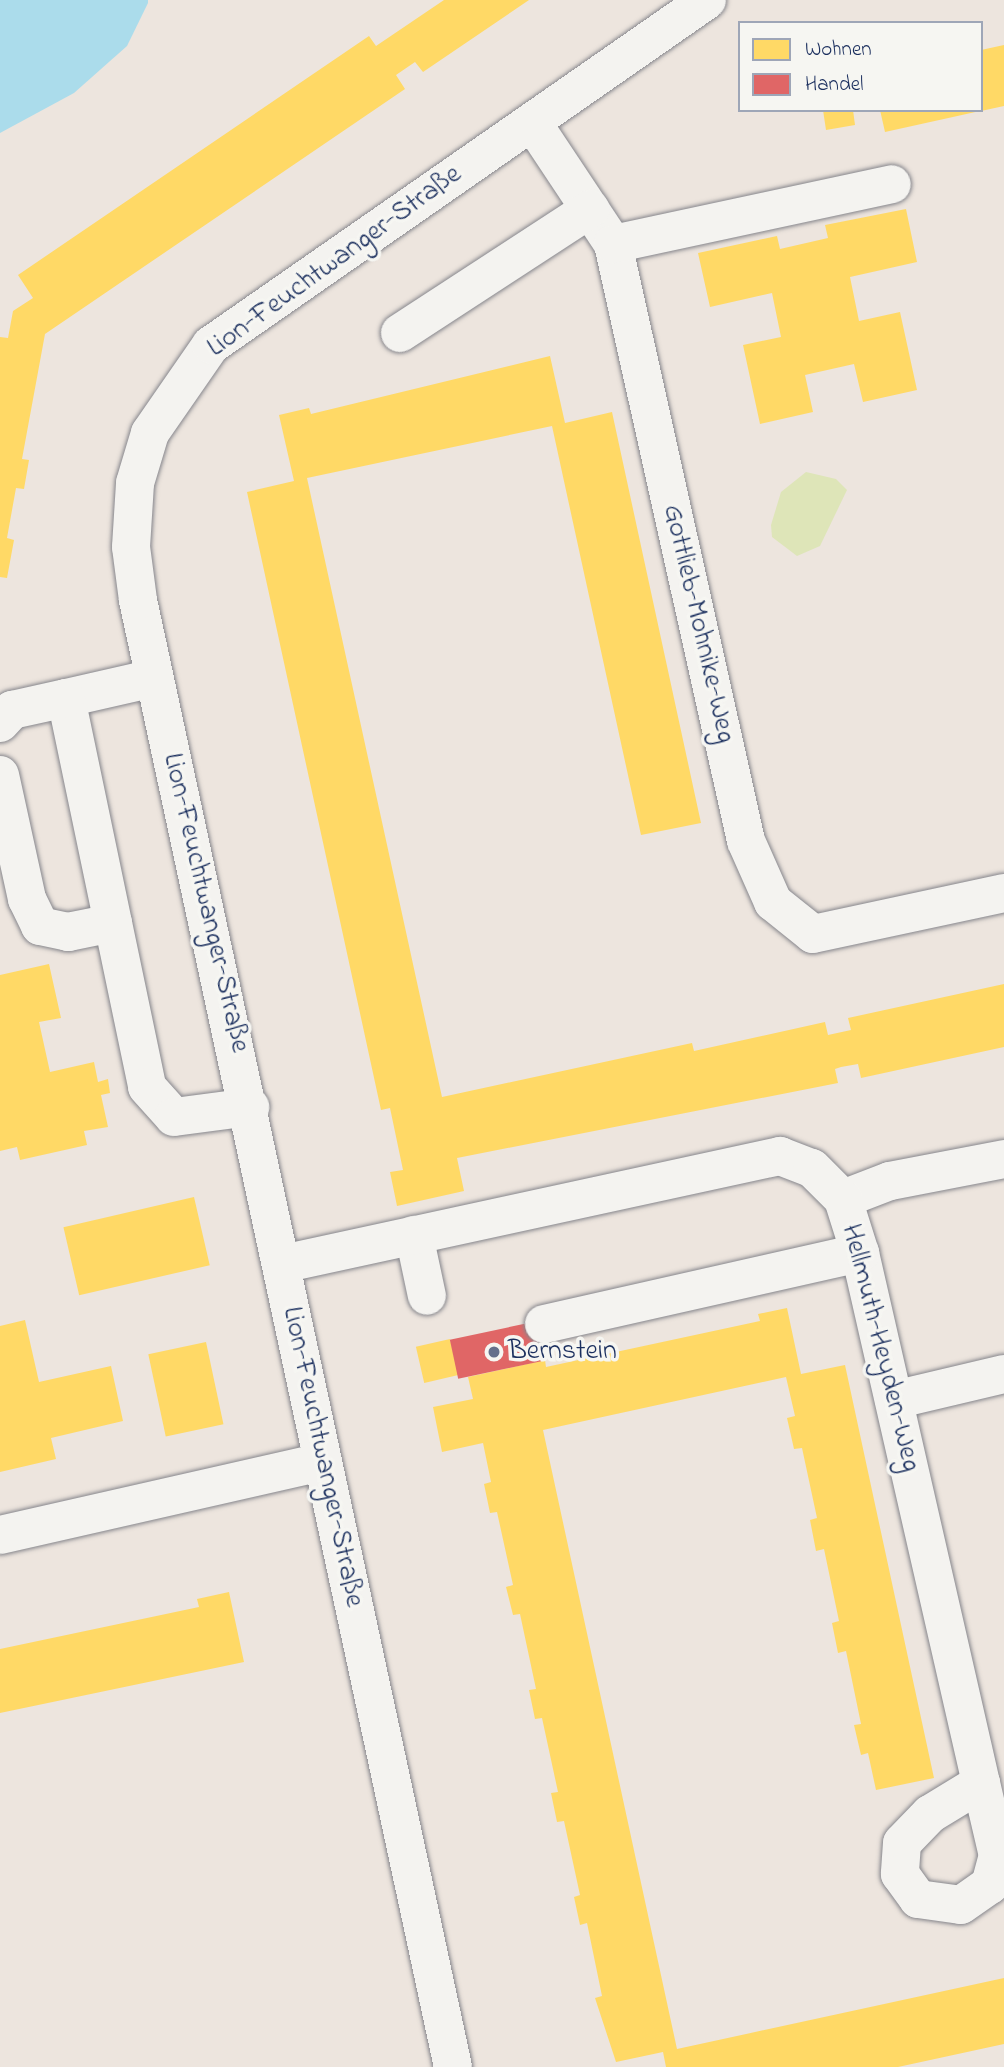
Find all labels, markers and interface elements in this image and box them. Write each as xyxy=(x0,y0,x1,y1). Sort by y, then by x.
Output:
legend xyxy=(738,21,983,112)
text: Wohnen xyxy=(805,35,872,65)
text: Handel xyxy=(805,70,864,100)
street label: Lion-Feuchtwanger-Straße xyxy=(201,158,469,366)
street label: Gottlieb-Mohnike-Weg xyxy=(654,502,742,746)
street label: Lion-Feuchtwanger-Straße xyxy=(154,750,256,1056)
street label: Hellmuth-Heyden-Weg xyxy=(833,1221,927,1475)
street label: Lion-Feuchtwanger-Straße xyxy=(274,1304,370,1610)
place label: Bernstein xyxy=(508,1335,617,1369)
marker: Bernstein xyxy=(486,1344,502,1360)

